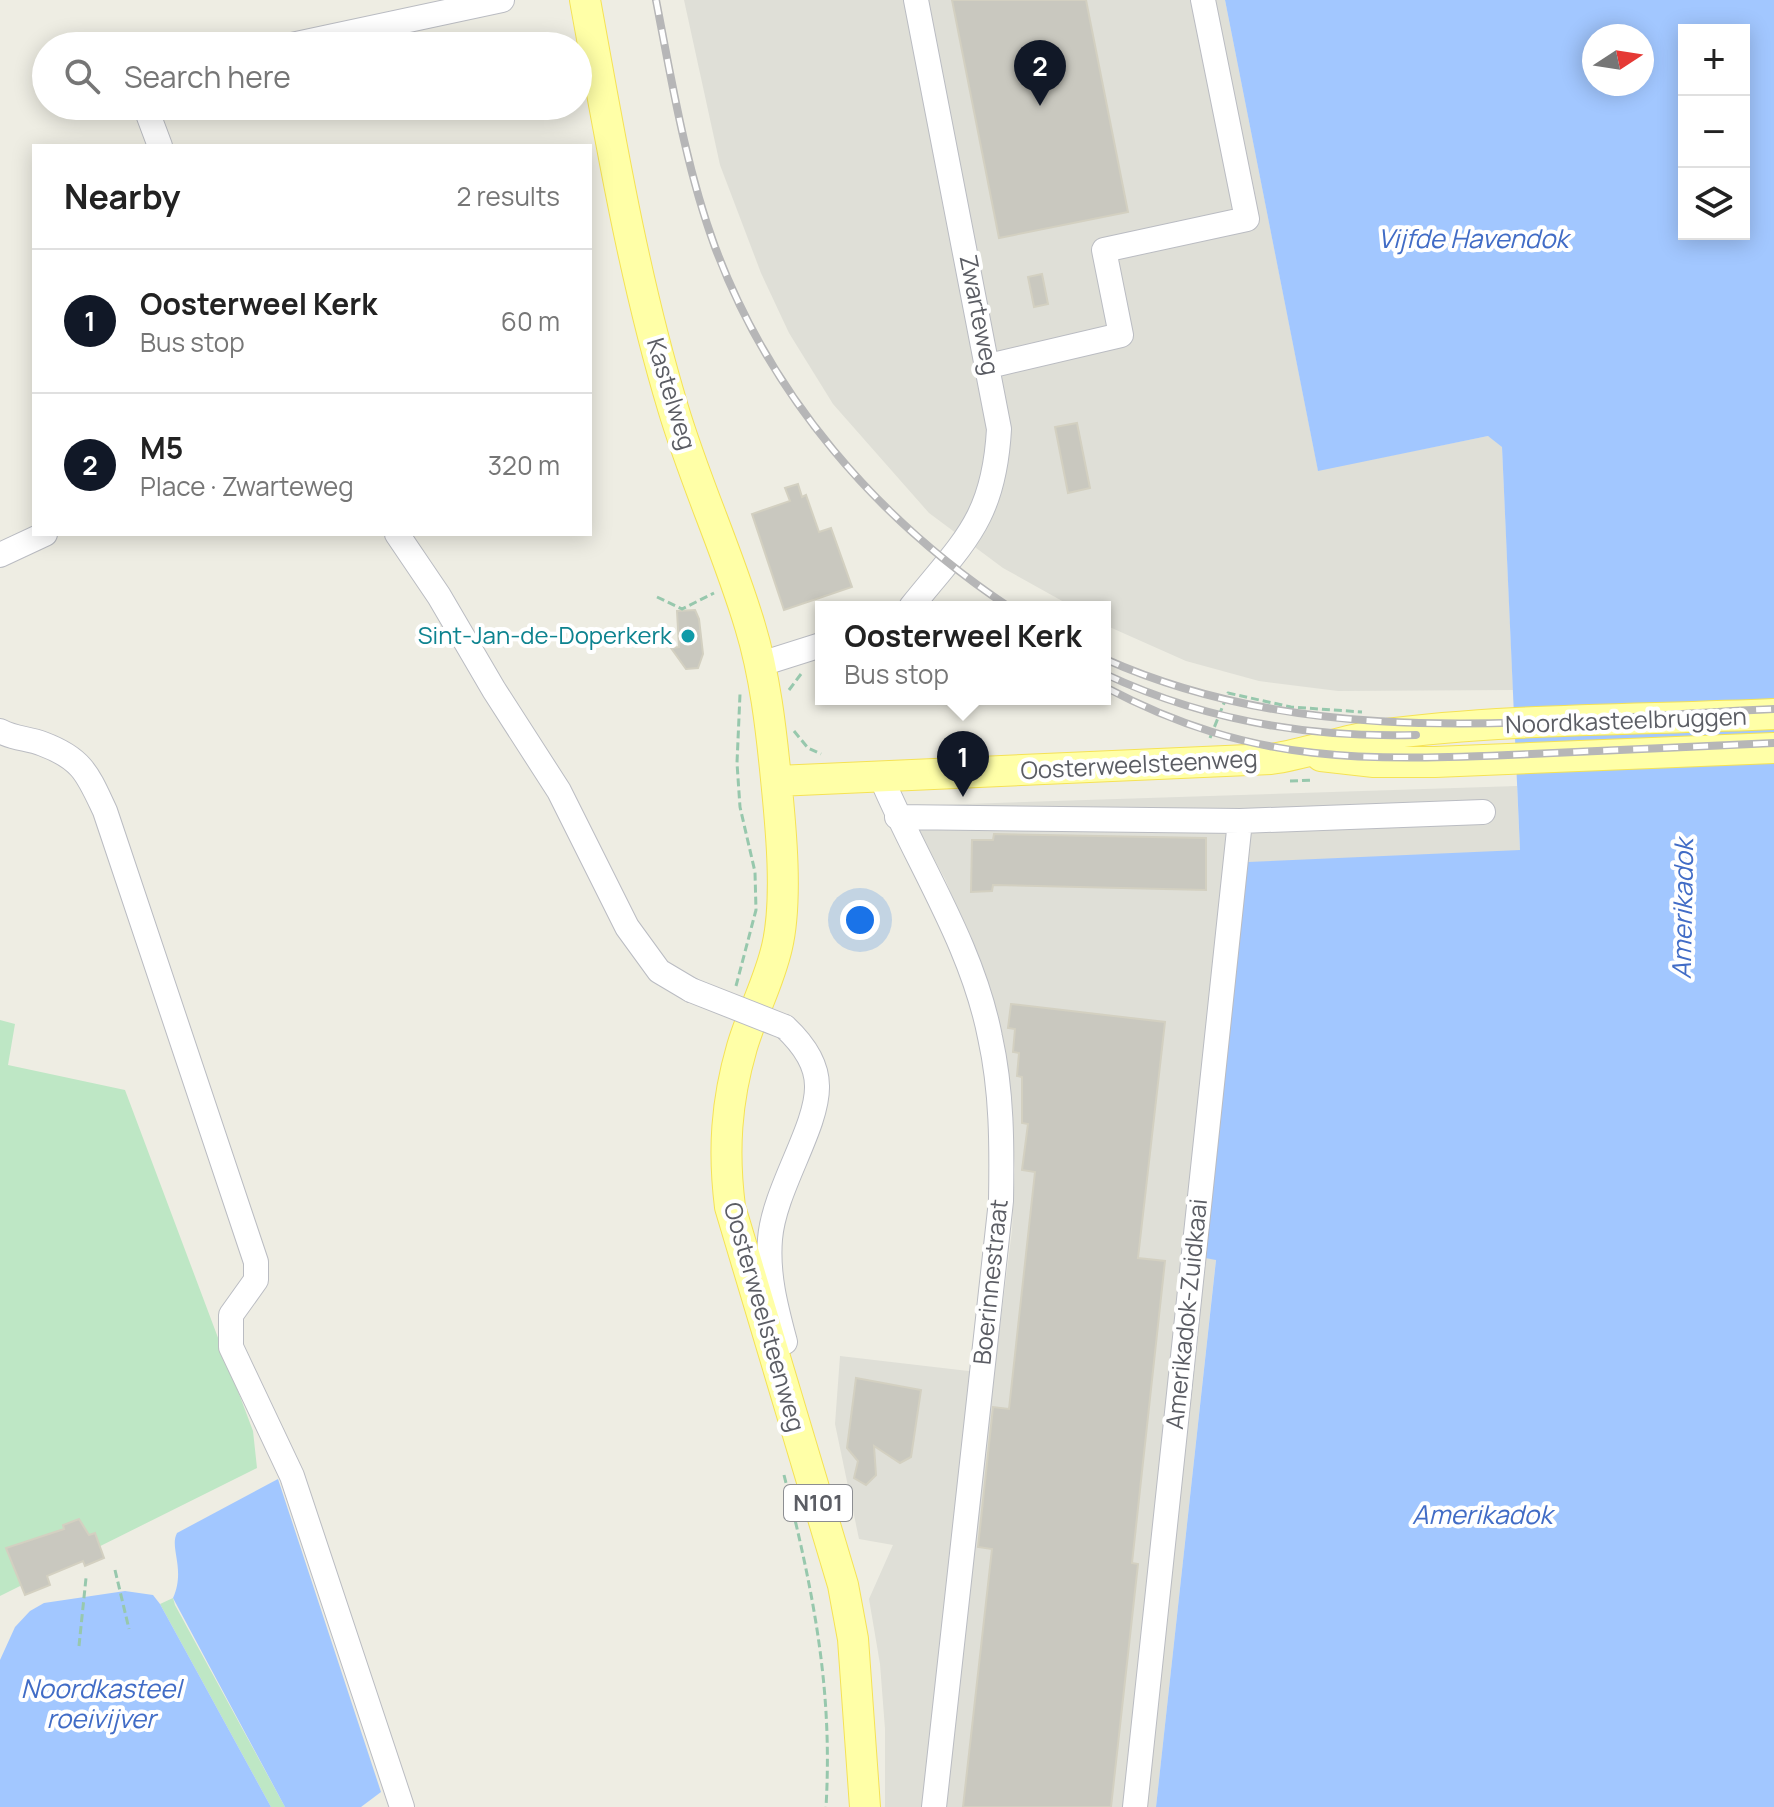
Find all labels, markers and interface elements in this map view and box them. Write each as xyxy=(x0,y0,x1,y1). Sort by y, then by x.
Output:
north arrow xyxy=(1582,24,1654,96)
map controls xyxy=(1678,24,1750,240)
button: + xyxy=(1678,24,1750,96)
search box xyxy=(32,32,592,120)
pin: 2 xyxy=(1014,40,1066,106)
icon: search xyxy=(60,54,104,98)
text: Search here xyxy=(124,56,291,97)
button: − xyxy=(1678,96,1750,168)
button: layers xyxy=(1678,168,1750,240)
text: Nearby xyxy=(64,173,180,219)
text: 2 results xyxy=(456,178,560,214)
water label: Vijfde Havendok xyxy=(1378,220,1572,256)
street label: Zwarteweg xyxy=(953,252,1008,378)
text: Oosterweel Kerk xyxy=(140,283,377,324)
text: 1 xyxy=(84,303,96,339)
text: 60 m xyxy=(501,303,560,339)
text: Bus stop xyxy=(140,324,245,360)
street label: Kastelweg xyxy=(640,334,705,453)
text: M5 xyxy=(140,427,183,468)
text: 2 xyxy=(82,447,98,483)
text: 320 m xyxy=(488,447,560,483)
text: Place · Zwarteweg xyxy=(140,468,354,504)
popup xyxy=(815,601,1111,705)
text: Oosterweel Kerk xyxy=(844,615,1082,656)
place label: Sint-Jan-de-Doperkerk xyxy=(418,618,673,651)
marker: Sint-Jan-de-Doperkerk xyxy=(679,627,697,645)
text: Bus stop xyxy=(844,656,949,692)
street label: Noordkasteelbruggen xyxy=(1505,699,1747,740)
pin: 1 xyxy=(937,731,989,797)
street label: Oosterweelsteenweg xyxy=(1020,741,1258,786)
water label: Amerikadok xyxy=(1663,835,1701,979)
your location xyxy=(840,900,880,940)
street label: Boerinnestraat xyxy=(964,1197,1015,1366)
street label: Amerikadok-Zuidkaai xyxy=(1157,1197,1214,1431)
street label: Oosterweelsteenweg xyxy=(717,1198,814,1435)
road number: N101 xyxy=(784,1485,852,1521)
water label: Amerikadok xyxy=(1412,1496,1556,1532)
water label: Noordkasteel roeivijver xyxy=(21,1670,184,1736)

